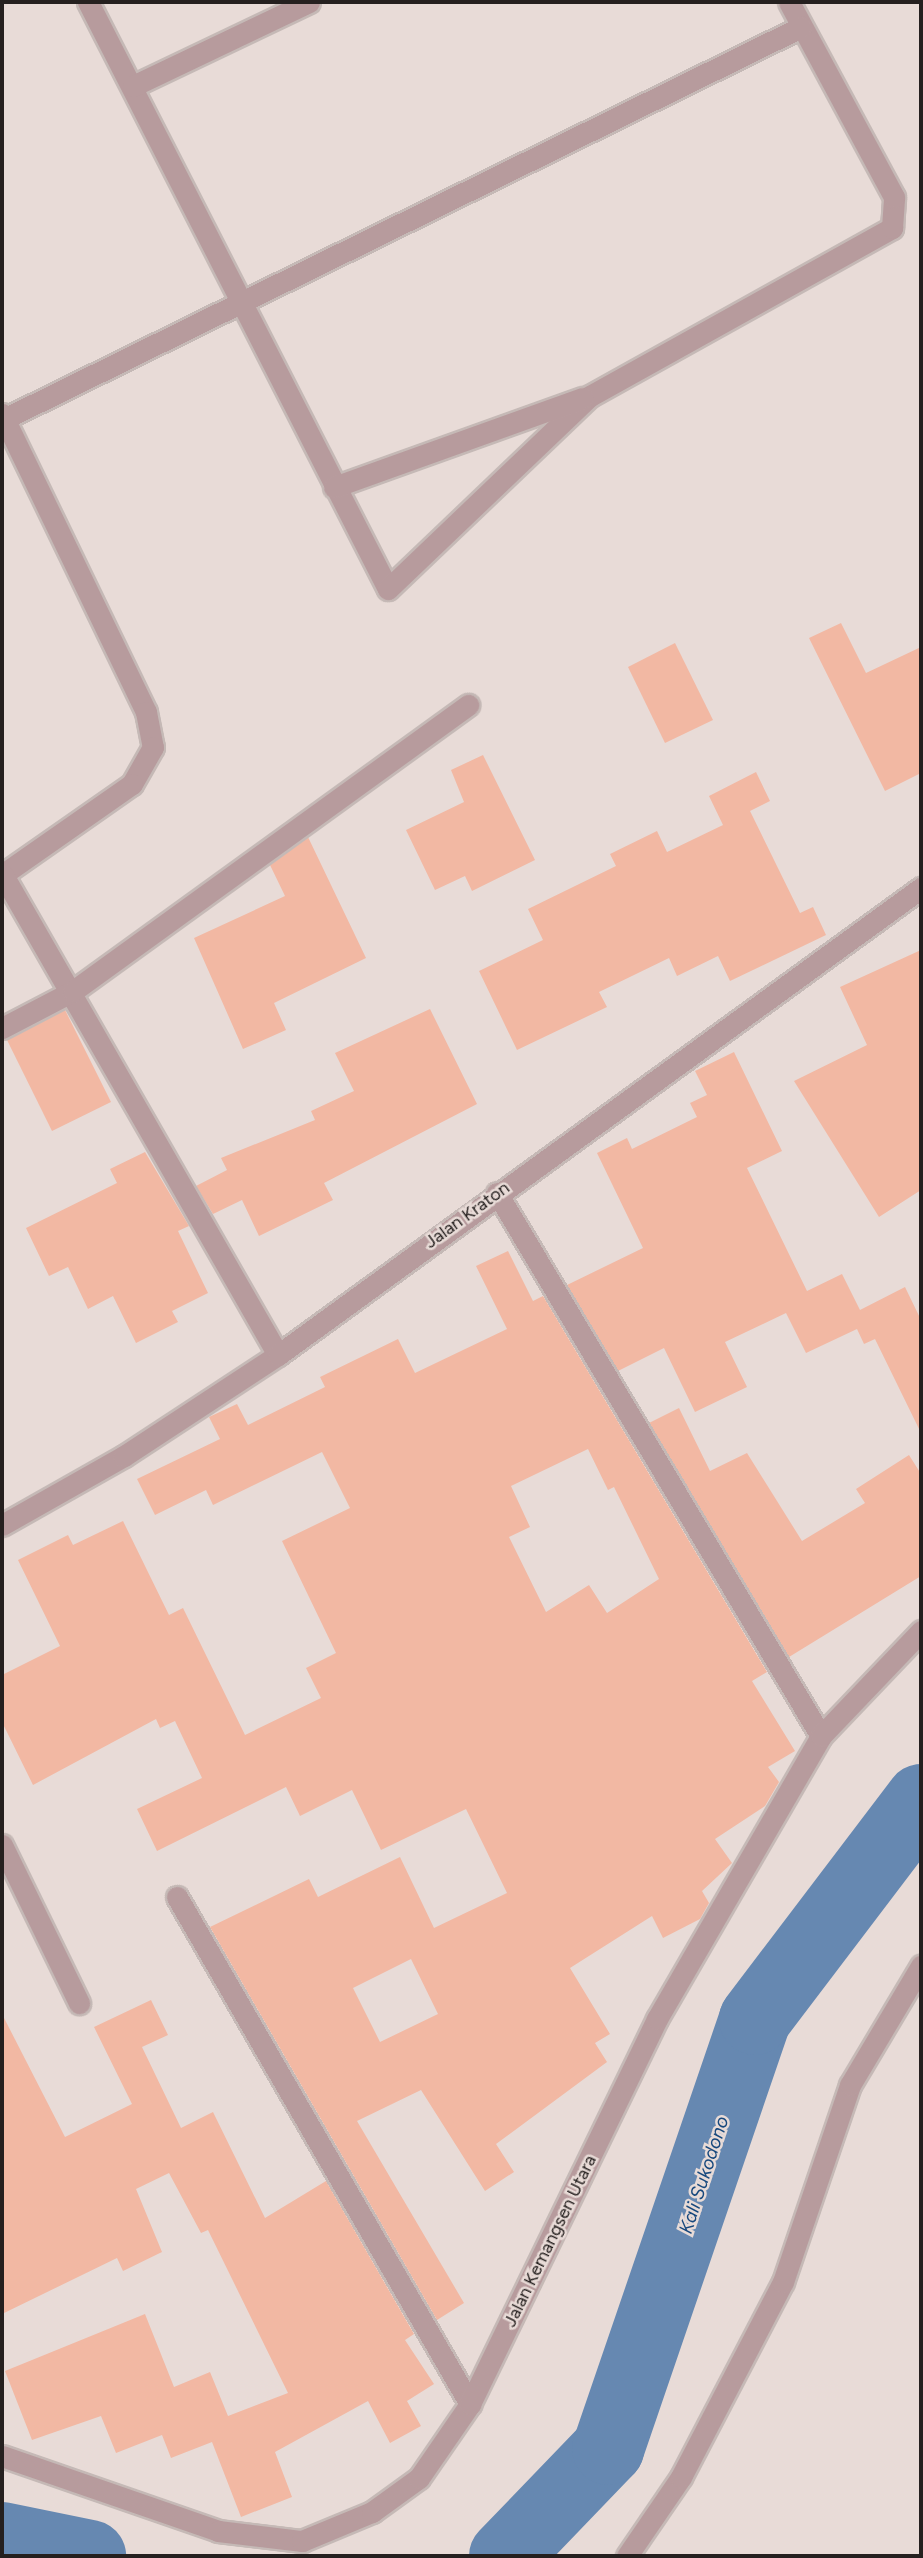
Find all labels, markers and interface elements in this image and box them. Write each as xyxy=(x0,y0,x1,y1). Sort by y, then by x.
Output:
street label: Jalan Kraton xyxy=(420,1177,514,1253)
water label: Kali Sukodono xyxy=(674,2113,734,2237)
street label: Jalan Kemangsen Utara xyxy=(499,2152,601,2330)

